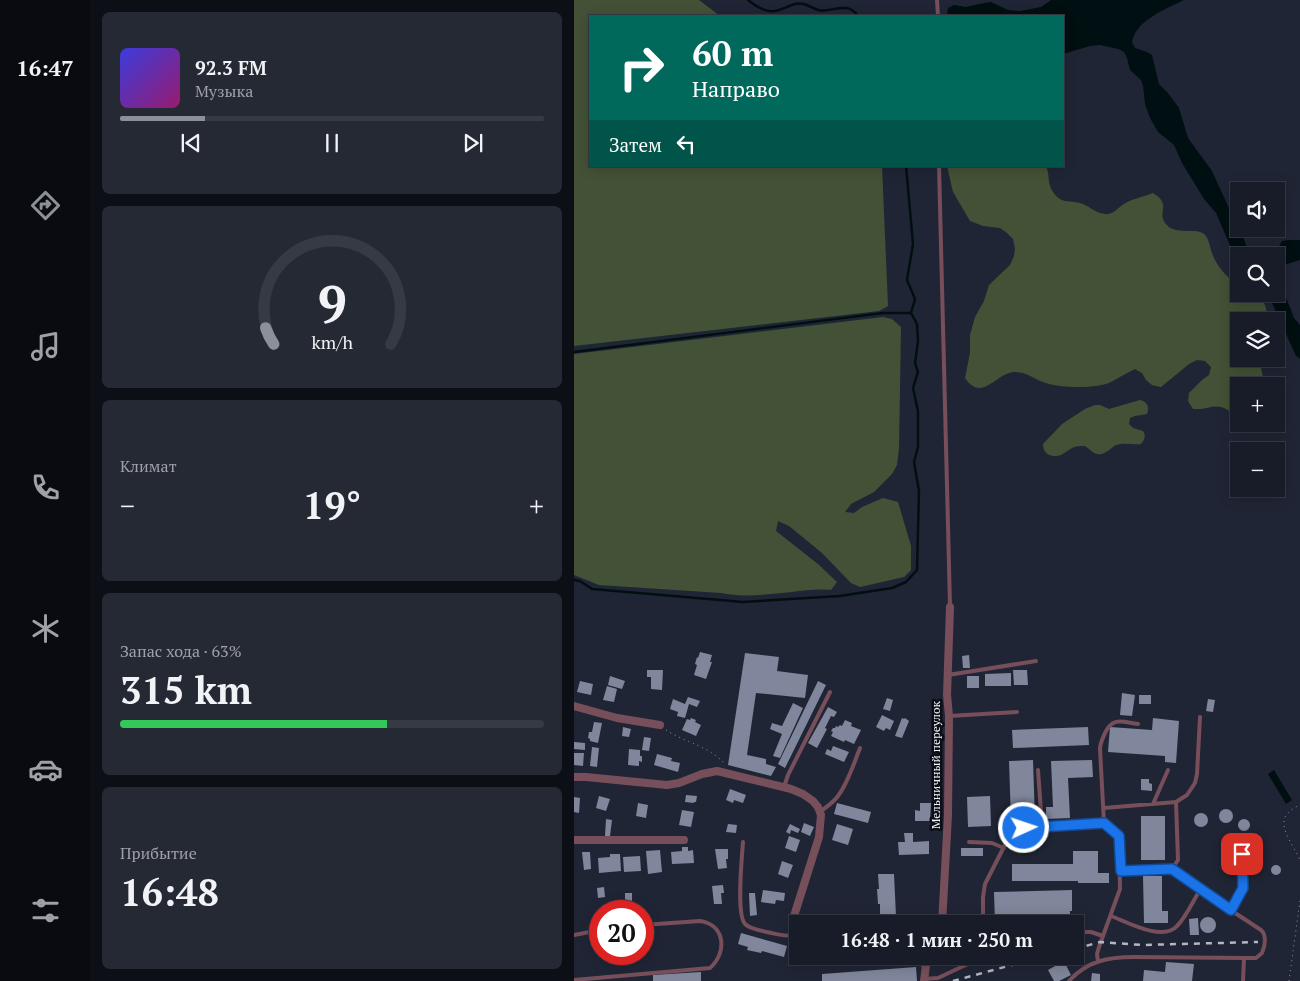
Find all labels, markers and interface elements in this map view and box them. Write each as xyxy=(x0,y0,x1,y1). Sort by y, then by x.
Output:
text: 60 m xyxy=(692,30,773,76)
icon: right xyxy=(609,35,674,100)
text: 16:47 xyxy=(16,53,74,82)
text: 92.3 FM xyxy=(195,55,267,80)
text: Направо xyxy=(692,74,780,103)
text: Музыка xyxy=(195,80,253,102)
icon: previous xyxy=(177,129,205,157)
icon: pause xyxy=(318,129,346,157)
icon: next xyxy=(459,129,487,157)
icon: left xyxy=(672,130,700,158)
text: Затем xyxy=(609,132,662,157)
map controls xyxy=(1230,182,1285,497)
button: sound xyxy=(1230,182,1285,237)
icon: directions xyxy=(28,188,63,223)
button: search xyxy=(1230,247,1285,302)
text: 9 xyxy=(317,269,347,338)
button: layers xyxy=(1230,312,1285,367)
icon: music xyxy=(28,329,63,364)
text: km/h xyxy=(311,330,353,354)
button: + xyxy=(1230,377,1285,432)
button: − xyxy=(1230,442,1285,497)
text: Климат xyxy=(120,455,177,477)
icon: phone xyxy=(28,470,63,505)
text: 19° xyxy=(303,480,361,530)
text: − xyxy=(120,487,135,524)
text: + xyxy=(529,487,544,524)
icon: climate xyxy=(28,611,63,646)
text: Запас хода · 63% xyxy=(120,640,242,662)
text: 315 km xyxy=(120,665,252,715)
street label: Мельничный переулок xyxy=(928,700,943,829)
icon: car xyxy=(28,752,63,787)
position arrow xyxy=(997,801,1049,853)
pin xyxy=(1221,833,1263,875)
icon: arrive xyxy=(1228,840,1256,868)
text: Прибытие xyxy=(120,842,197,864)
text: 16:48 xyxy=(120,867,219,917)
icon: filters xyxy=(28,893,63,928)
speed limit sign: 20 xyxy=(589,900,654,965)
text: 16:48 · 1 мин · 250 m xyxy=(840,927,1033,952)

